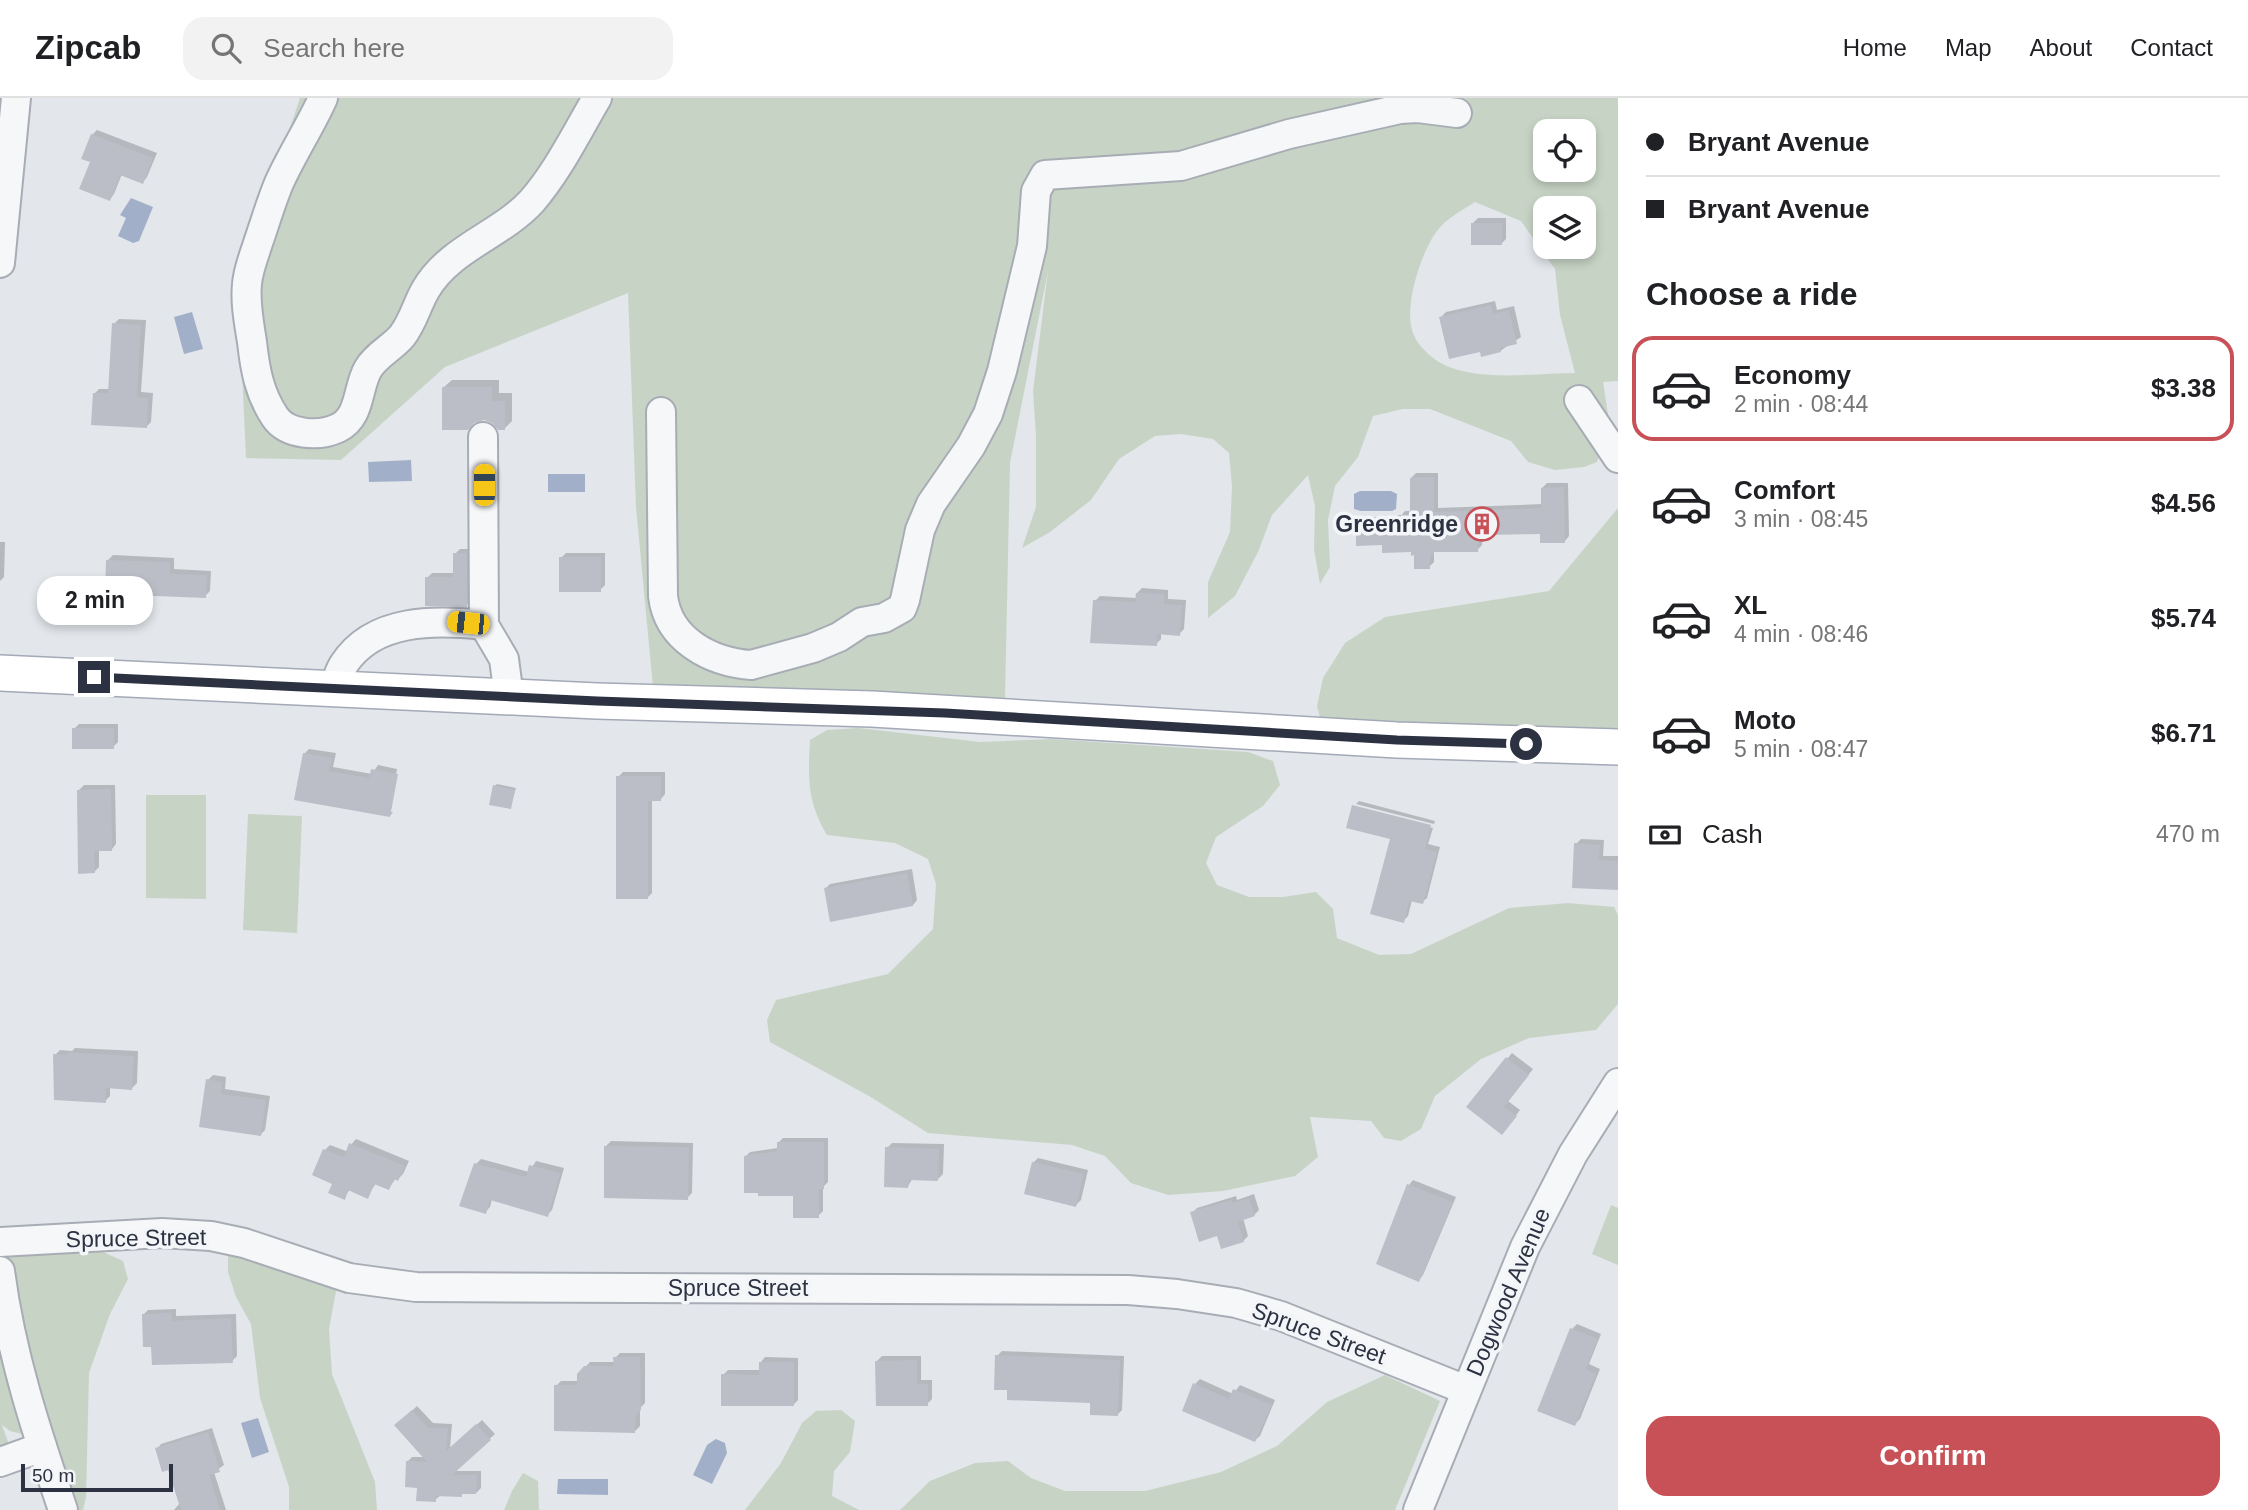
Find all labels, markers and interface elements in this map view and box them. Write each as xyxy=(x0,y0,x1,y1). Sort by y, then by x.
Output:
search box xyxy=(183,17,673,80)
text: Zipcab xyxy=(35,29,141,66)
icon: search xyxy=(207,29,245,67)
text: Search here xyxy=(263,33,405,63)
text: Home xyxy=(1843,34,1907,61)
text: Map xyxy=(1945,34,1992,61)
text: About xyxy=(2030,34,2092,61)
text: Contact xyxy=(2130,34,2213,61)
map controls xyxy=(1533,119,1596,259)
button: locate xyxy=(1533,119,1596,182)
text: Bryant Avenue xyxy=(1688,127,1870,157)
text: Bryant Avenue xyxy=(1688,194,1870,224)
button: layers xyxy=(1533,196,1596,259)
text: Choose a ride xyxy=(1646,276,1858,312)
icon: car xyxy=(1650,357,1713,420)
text: Economy xyxy=(1734,360,1851,390)
text: $3.38 xyxy=(2151,373,2216,403)
text: 2 min · 08:44 xyxy=(1734,391,1868,417)
car xyxy=(474,464,495,506)
icon: car xyxy=(1650,472,1713,535)
text: Comfort xyxy=(1734,475,1835,505)
text: $4.56 xyxy=(2151,488,2216,518)
building icon: Greenridge xyxy=(1463,505,1501,543)
text: 3 min · 08:45 xyxy=(1734,506,1868,532)
place label: Greenridge xyxy=(1335,511,1458,537)
callout: 2 min xyxy=(36,575,152,624)
text: 2 min xyxy=(65,587,125,613)
icon: car xyxy=(1650,587,1713,650)
text: XL xyxy=(1734,590,1767,620)
text: $5.74 xyxy=(2151,603,2216,633)
car xyxy=(447,610,490,636)
text: 4 min · 08:46 xyxy=(1734,621,1868,647)
route end xyxy=(78,661,110,693)
icon: car xyxy=(1650,702,1713,765)
text: Moto xyxy=(1734,705,1796,735)
text: $6.71 xyxy=(2151,718,2216,748)
route start xyxy=(1510,728,1542,760)
text: 5 min · 08:47 xyxy=(1734,736,1868,762)
icon: cash xyxy=(1646,816,1684,854)
text: Cash xyxy=(1702,819,1763,849)
text: 470 m xyxy=(2156,821,2220,847)
street label: Dogwood Avenue xyxy=(1461,1204,1555,1380)
street label: Spruce Street xyxy=(65,1224,207,1252)
street label: Spruce Street xyxy=(668,1275,809,1301)
street label: Spruce Street xyxy=(1248,1297,1390,1369)
button: Confirm xyxy=(1646,1416,2220,1496)
scale bar xyxy=(21,1461,173,1493)
text: 50 m xyxy=(32,1465,74,1486)

